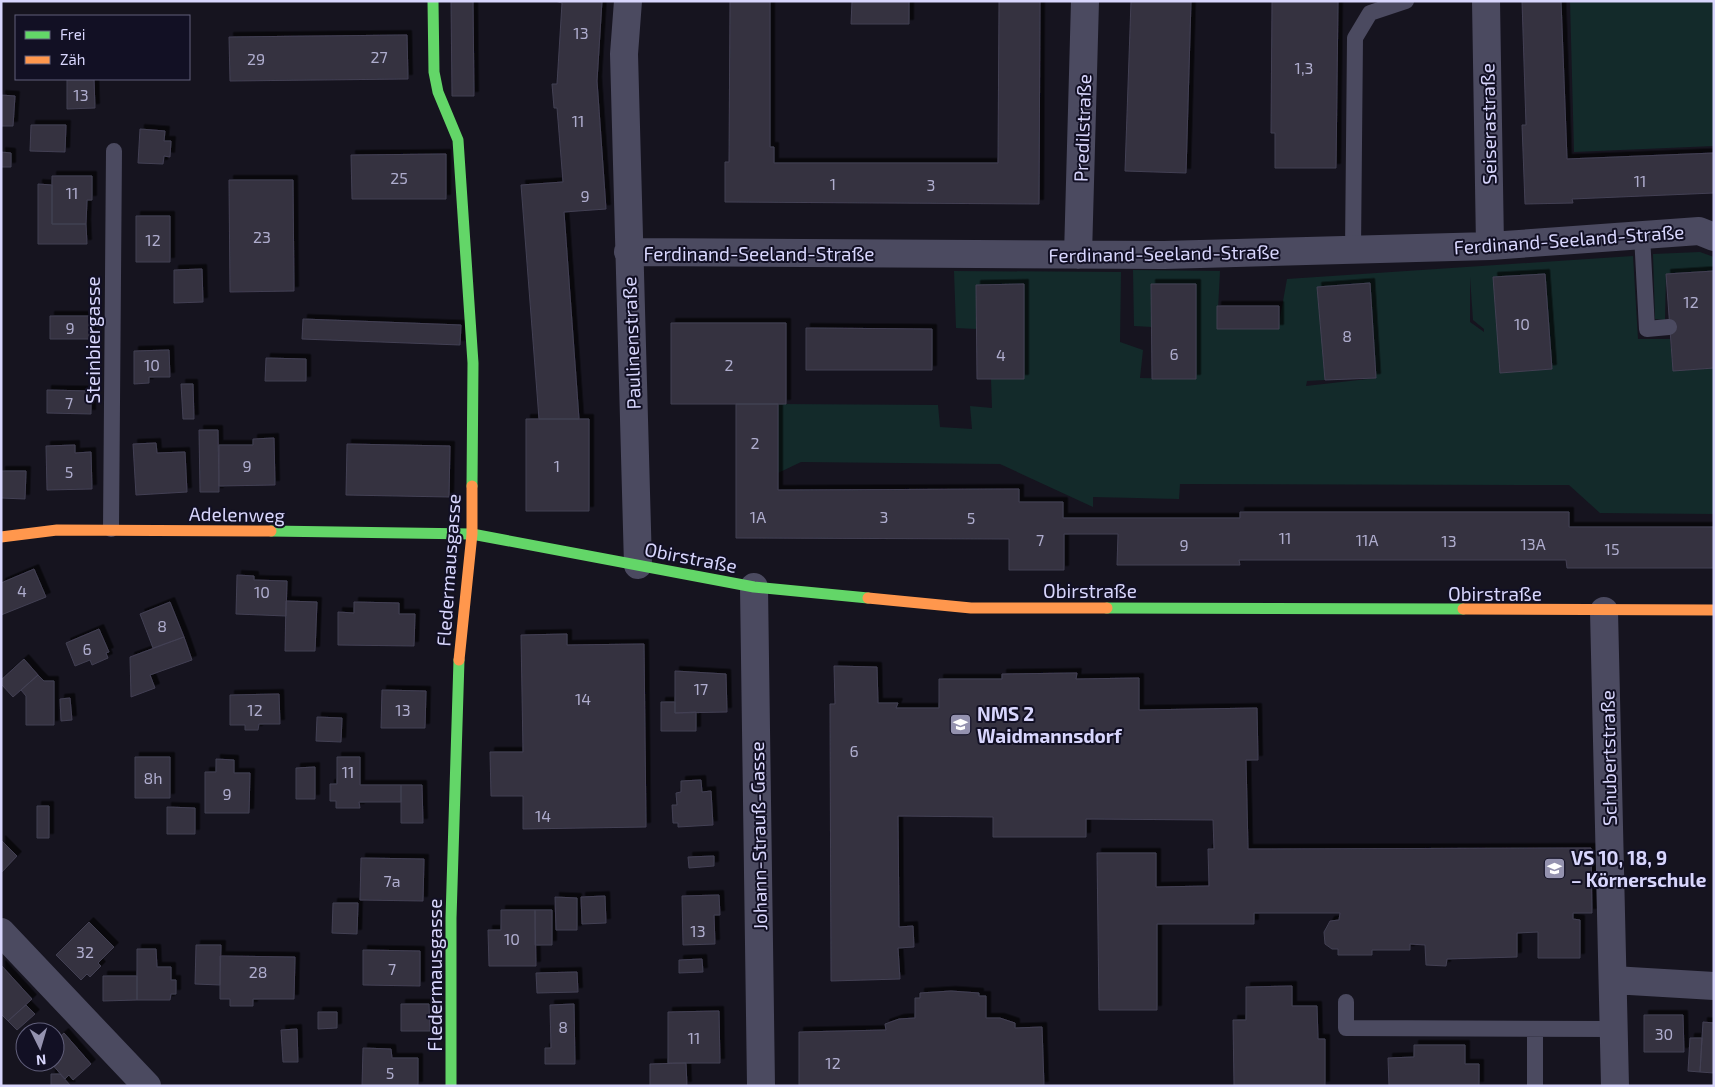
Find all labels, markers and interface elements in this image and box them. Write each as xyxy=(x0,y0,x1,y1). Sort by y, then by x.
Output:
legend xyxy=(15,15,190,80)
house number: 13 xyxy=(573,23,589,42)
text: Frei xyxy=(60,25,85,43)
house number: 27 xyxy=(370,47,388,66)
house number: 29 xyxy=(247,49,265,68)
text: Zäh xyxy=(60,50,85,68)
house number: 1,3 xyxy=(1295,58,1313,77)
street label: Seiserastraße xyxy=(1475,63,1501,185)
street label: Predilstraße xyxy=(1069,74,1095,182)
house number: 13 xyxy=(73,85,89,104)
house number: 11 xyxy=(572,111,584,130)
house number: 25 xyxy=(390,168,408,187)
house number: 11 xyxy=(1634,171,1646,190)
house number: 1 xyxy=(830,174,836,193)
house number: 3 xyxy=(927,175,935,194)
house number: 11 xyxy=(66,183,78,202)
house number: 9 xyxy=(580,186,590,205)
street label: Ferdinand-Seeland-Straße xyxy=(1453,219,1685,259)
house number: 23 xyxy=(253,227,271,246)
house number: 12 xyxy=(145,230,161,249)
street label: Ferdinand-Seeland-Straße xyxy=(1048,239,1280,267)
street label: Ferdinand-Seeland-Straße xyxy=(643,242,875,265)
street label: Steinbiergasse xyxy=(81,276,104,404)
street label: Paulinenstraße xyxy=(617,276,645,410)
house number: 12 xyxy=(1683,292,1699,311)
house number: 10 xyxy=(1514,314,1530,333)
house number: 9 xyxy=(65,318,75,337)
house number: 8 xyxy=(1342,326,1352,345)
house number: 6 xyxy=(1169,344,1179,363)
house number: 4 xyxy=(996,345,1006,364)
house number: 10 xyxy=(144,355,160,374)
house number: 2 xyxy=(725,355,734,374)
house number: 7 xyxy=(65,393,73,412)
house number: 2 xyxy=(751,433,760,452)
house number: 9 xyxy=(242,456,252,475)
house number: 1 xyxy=(554,456,560,475)
house number: 5 xyxy=(65,462,73,481)
street label: Fledermausgasse xyxy=(431,493,465,647)
street label: Adelenweg xyxy=(189,502,286,526)
house number: 1A xyxy=(750,507,766,526)
house number: 3 xyxy=(880,507,888,526)
house number: 5 xyxy=(967,508,975,527)
house number: 11 xyxy=(1279,528,1291,547)
house number: 7 xyxy=(1036,530,1044,549)
house number: 11A xyxy=(1356,530,1378,549)
house number: 13 xyxy=(1441,531,1457,550)
house number: 13A xyxy=(1520,534,1546,553)
house number: 9 xyxy=(1179,535,1189,554)
street label: Obirstraße xyxy=(643,537,739,577)
house number: 15 xyxy=(1605,539,1619,558)
street label: Obirstraße xyxy=(1043,579,1137,602)
house number: 4 xyxy=(17,581,27,600)
house number: 10 xyxy=(254,582,270,601)
street label: Obirstraße xyxy=(1448,582,1542,605)
house number: 8 xyxy=(157,616,167,635)
house number: 6 xyxy=(82,639,92,658)
house number: 17 xyxy=(694,679,708,698)
house number: 14 xyxy=(575,689,591,708)
street label: Schubertstraße xyxy=(1595,690,1621,826)
house number: 12 xyxy=(247,700,263,719)
house number: 13 xyxy=(395,700,411,719)
place label: NMS 2 Waidmannsdorf xyxy=(977,702,1123,747)
school or university icon: NMS 2 Waidmannsdorf xyxy=(949,712,973,736)
street label: Johann-Strauß-Gasse xyxy=(745,741,771,931)
house number: 6 xyxy=(849,741,859,760)
house number: 11 xyxy=(342,762,354,781)
house number: 8h xyxy=(143,768,163,787)
house number: 9 xyxy=(222,784,232,803)
house number: 14 xyxy=(535,806,551,825)
place label: VS 10, 18, 9 – Körnerschule xyxy=(1571,846,1707,891)
school or university icon: VS 10, 18, 9 – Körnerschule xyxy=(1543,856,1567,880)
house number: 7a xyxy=(384,871,400,890)
street label: Fledermausgasse xyxy=(423,899,446,1051)
house number: 13 xyxy=(690,921,706,940)
house number: 10 xyxy=(504,929,520,948)
house number: 32 xyxy=(76,942,94,961)
house number: 7 xyxy=(388,959,396,978)
house number: 28 xyxy=(249,962,267,981)
house number: 8 xyxy=(558,1017,568,1036)
north arrow xyxy=(15,1022,65,1072)
house number: 30 xyxy=(1655,1024,1673,1043)
house number: 11 xyxy=(688,1028,700,1047)
text: N xyxy=(35,1052,47,1069)
house number: 12 xyxy=(825,1053,841,1072)
house number: 5 xyxy=(386,1063,394,1082)

